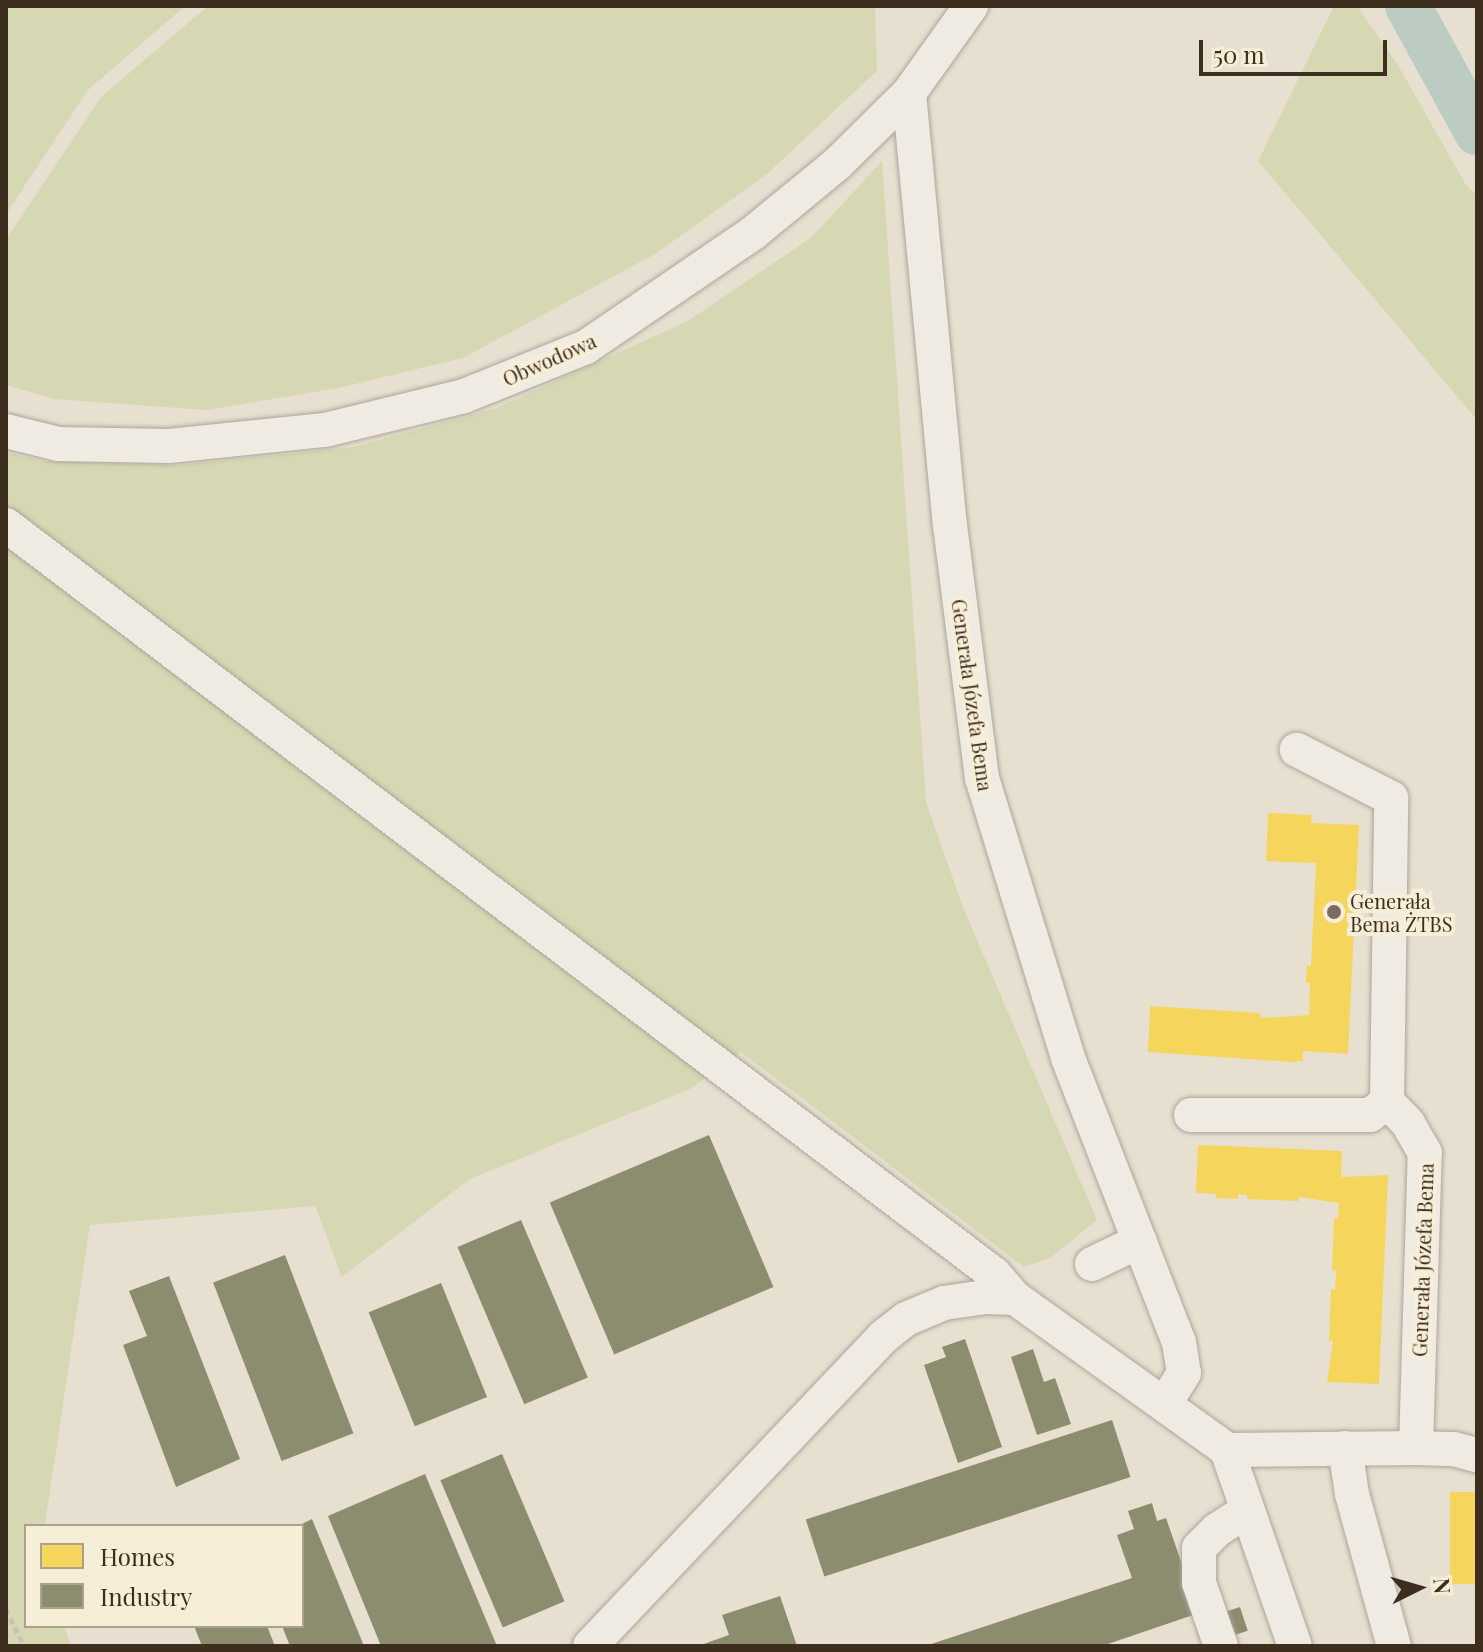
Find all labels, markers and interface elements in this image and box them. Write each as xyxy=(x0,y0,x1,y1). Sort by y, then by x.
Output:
scale bar xyxy=(1203,24,1391,74)
text: 50 m xyxy=(1213,38,1265,70)
street label: Obwodowa xyxy=(499,328,599,390)
street label: Generała Józefa Bema xyxy=(948,597,998,793)
place label: Generała Bema ŻTBS xyxy=(1350,888,1453,935)
marker: Generała Bema ŻTBS xyxy=(1325,903,1343,921)
street label: Generała Józefa Bema xyxy=(1407,1162,1437,1358)
legend xyxy=(24,1524,304,1628)
text: Homes xyxy=(100,1540,175,1572)
north arrow xyxy=(1379,1548,1459,1628)
text: N xyxy=(1427,1577,1459,1595)
text: Industry xyxy=(100,1580,192,1612)

